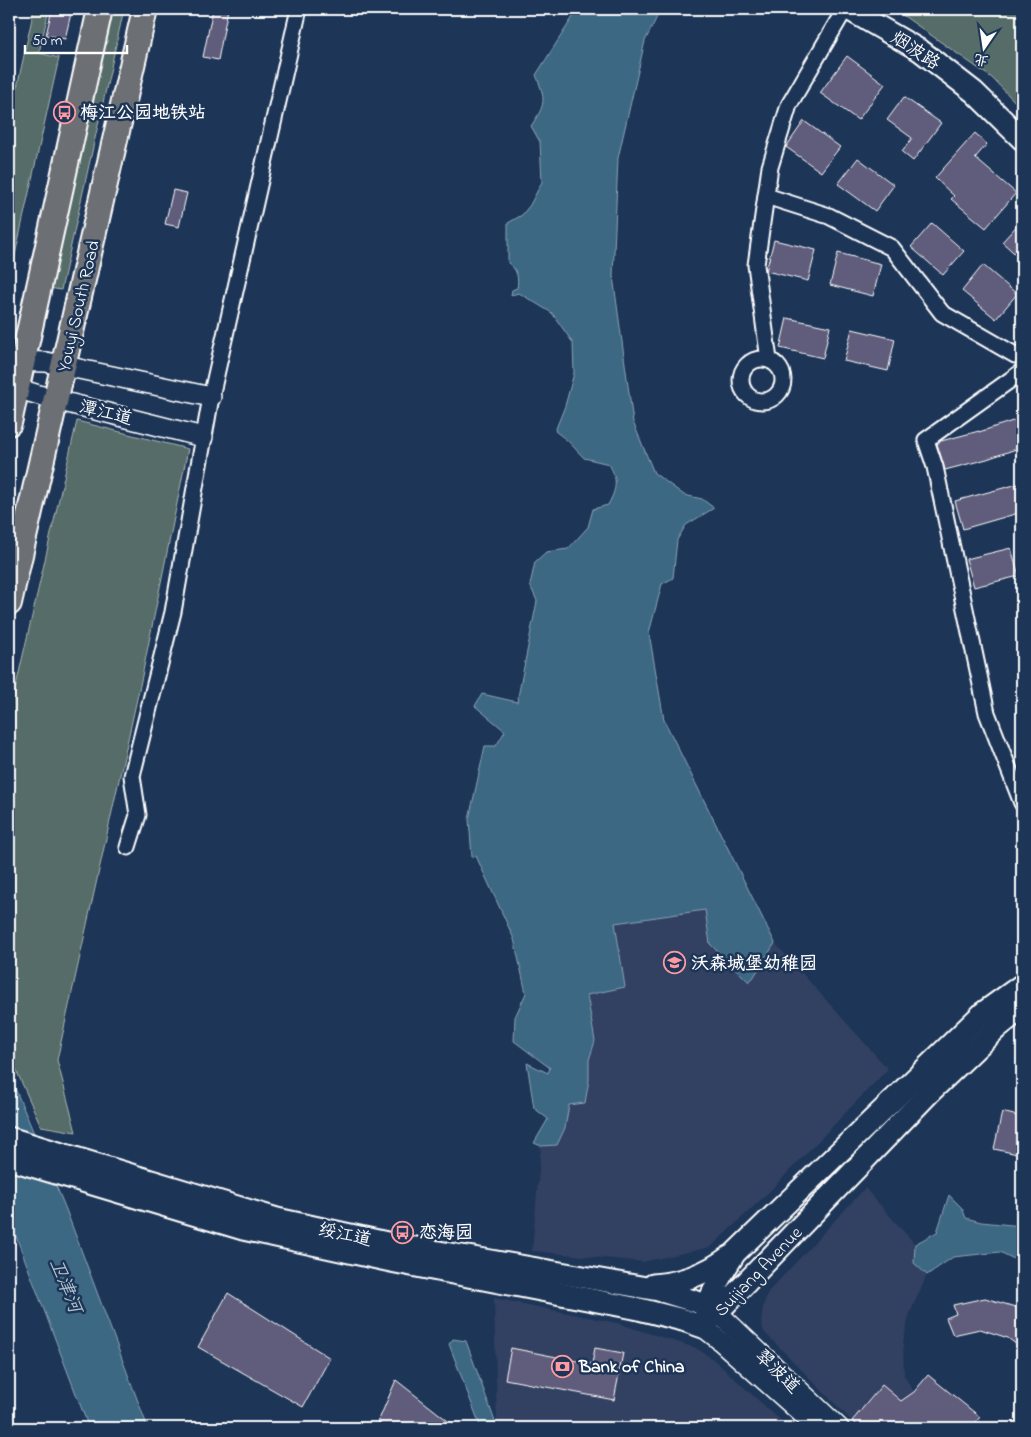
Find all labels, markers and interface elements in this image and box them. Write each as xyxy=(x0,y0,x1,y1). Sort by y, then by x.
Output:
scale bar xyxy=(25,22,128,54)
north arrow xyxy=(958,22,1008,72)
street label: 烟波路 xyxy=(885,26,945,77)
text: 50 m xyxy=(32,30,63,52)
text: 北 xyxy=(972,47,991,71)
bus stop icon: 梅江公园地铁站 xyxy=(52,100,76,124)
place label: 梅江公园地铁站 xyxy=(80,101,206,127)
street label: Youyi South Road xyxy=(52,238,108,375)
street label: 潭江道 xyxy=(76,395,135,433)
school or university icon: 沃森城堡幼稚园 xyxy=(663,951,687,975)
place label: 沃森城堡幼稚园 xyxy=(691,952,817,978)
street label: 绥江道 xyxy=(315,1218,374,1254)
bus stop icon: 恋海园 xyxy=(391,1220,415,1244)
place label: 恋海园 xyxy=(419,1221,473,1247)
street label: Suijiang Avenue xyxy=(709,1221,811,1324)
water label: 卫津河 xyxy=(41,1254,89,1320)
street label: 翠波道 xyxy=(748,1344,805,1401)
bank icon: Bank of China xyxy=(551,1354,575,1378)
place label: Bank of China xyxy=(578,1355,685,1381)

